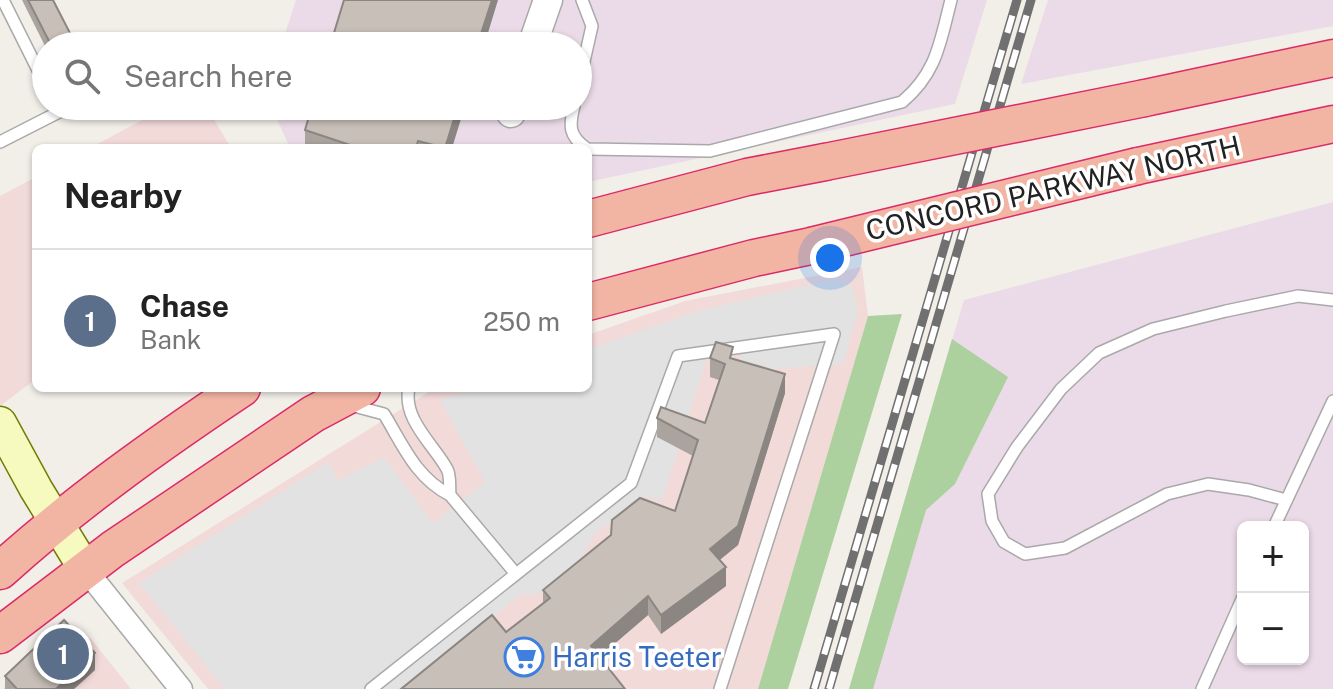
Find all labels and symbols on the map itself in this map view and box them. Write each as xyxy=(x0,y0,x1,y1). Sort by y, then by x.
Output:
street label: CONCORD PARKWAY NORTH xyxy=(862,128,1243,247)
your location xyxy=(810,238,850,278)
pin: 1 xyxy=(37,624,89,684)
supermarket icon: Harris Teeter xyxy=(503,636,545,678)
place label: Harris Teeter xyxy=(552,640,722,673)

